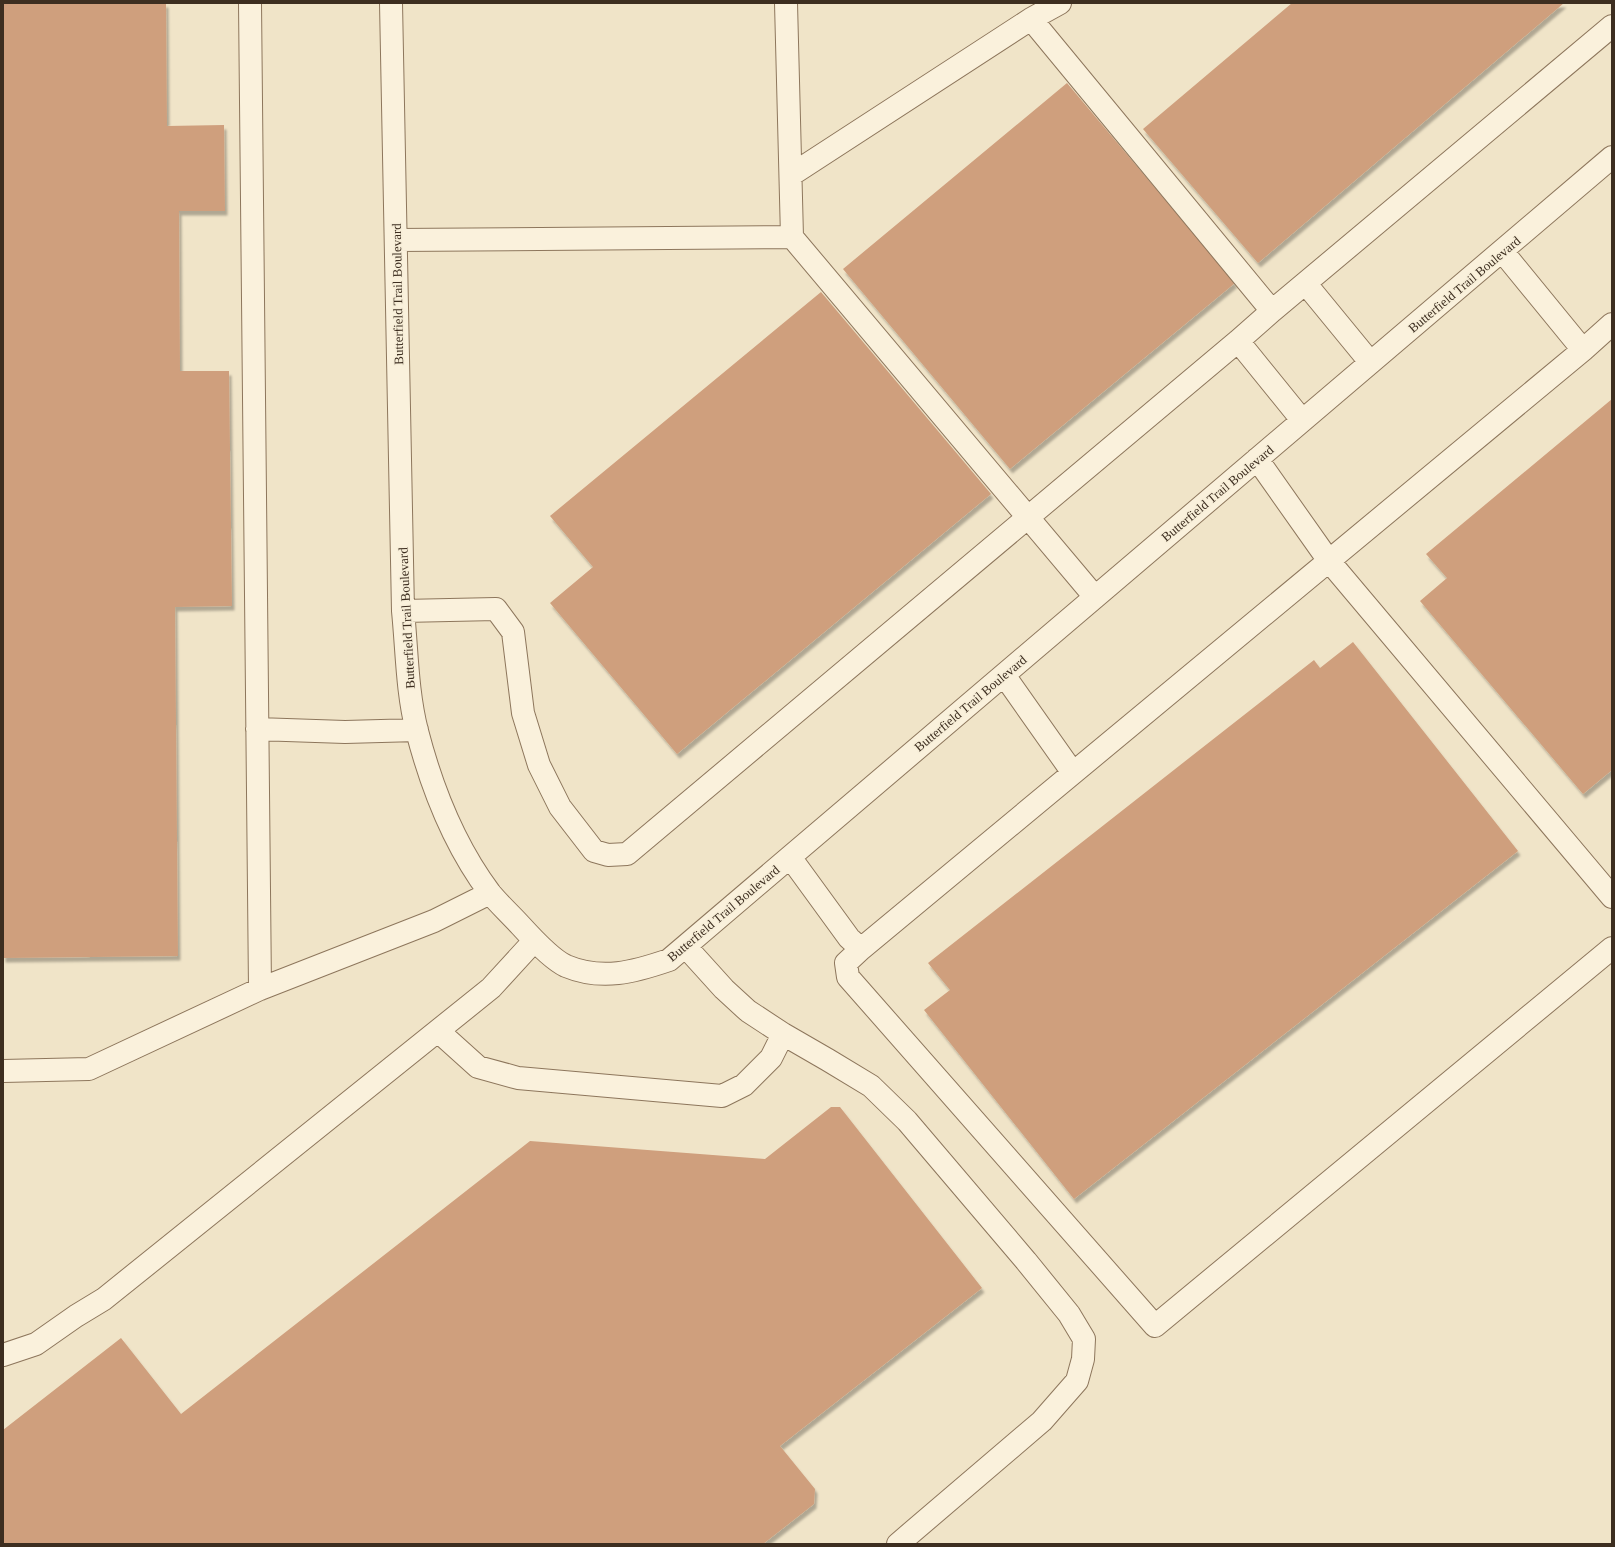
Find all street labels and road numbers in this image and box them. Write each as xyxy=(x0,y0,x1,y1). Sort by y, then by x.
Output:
street label: Butterfield Trail Boulevard xyxy=(389,223,406,365)
street label: Butterfield Trail Boulevard xyxy=(1405,233,1524,336)
street label: Butterfield Trail Boulevard xyxy=(1158,442,1277,545)
street label: Butterfield Trail Boulevard xyxy=(395,546,418,689)
street label: Butterfield Trail Boulevard xyxy=(911,652,1030,755)
street label: Butterfield Trail Boulevard xyxy=(664,862,783,965)

